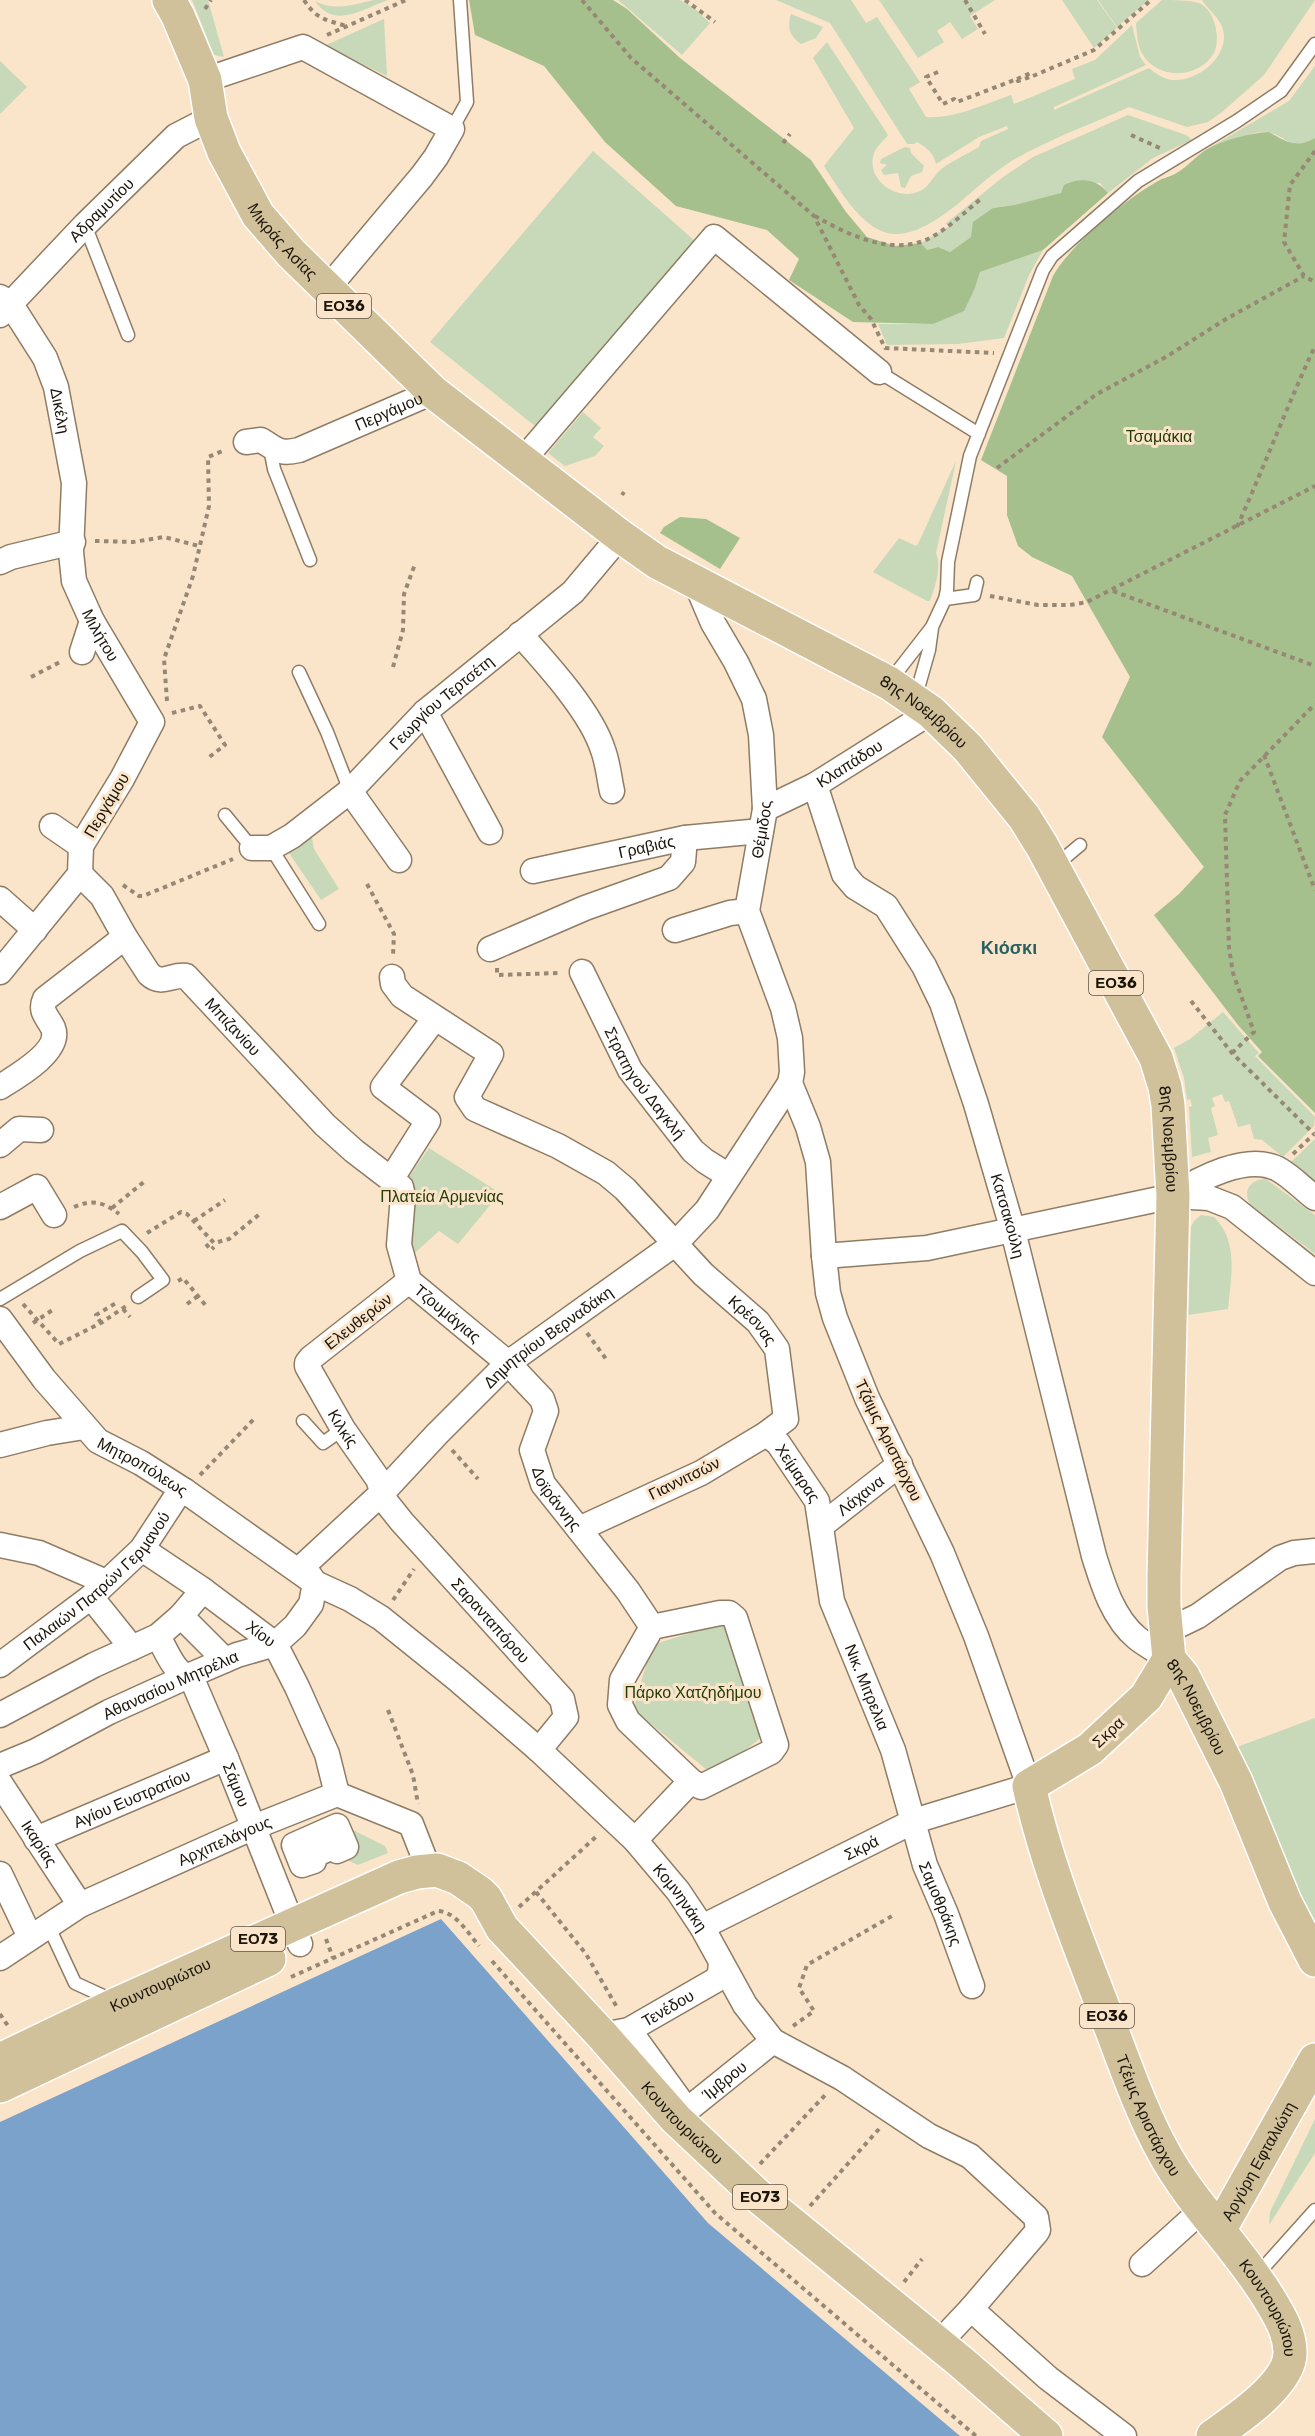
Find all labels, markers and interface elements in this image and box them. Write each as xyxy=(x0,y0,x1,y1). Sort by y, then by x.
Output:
street label: Αδραμυτίου xyxy=(65,174,138,246)
street label: Μικράς Ασίας xyxy=(243,200,321,284)
road number: ΕΟ36 xyxy=(317,294,371,318)
street label: Δικέλη xyxy=(46,386,74,435)
street label: Περγάμου xyxy=(352,389,426,435)
park label: Τσαμάκια xyxy=(1126,427,1192,446)
street label: Μιλήτου xyxy=(78,606,123,665)
street label: Γεωργίου Τερτσέτη xyxy=(385,651,497,754)
street label: 8ης Νοεμβρίου xyxy=(877,671,971,752)
street label: Κλαπάδου xyxy=(813,736,886,792)
street label: Περγάμου xyxy=(80,770,133,841)
street label: Θέμιδος xyxy=(747,800,775,860)
street label: Γραβιάς xyxy=(617,831,677,862)
district label: Κιόσκι xyxy=(981,937,1037,959)
road number: ΕΟ36 xyxy=(1089,971,1143,995)
street label: Μπιζανίου xyxy=(201,994,264,1060)
street label: Στρατηγού Δαγκλή xyxy=(600,1024,689,1143)
street label: 8ης Νοεμβρίου xyxy=(1155,1084,1182,1193)
street label: Κατσακούλη xyxy=(987,1171,1028,1260)
park label: Πλατεία Αρμενίας xyxy=(380,1187,504,1206)
street label: Τζουμάγιας xyxy=(410,1281,485,1347)
street label: Δημητρίου Βερναδάκη xyxy=(480,1282,617,1392)
street label: Ελευθερών xyxy=(321,1289,396,1354)
street label: Κρέσνας xyxy=(724,1292,780,1349)
street label: Τζάιμς Αριστάρχου xyxy=(851,1376,926,1504)
street label: Κιλκίς xyxy=(324,1406,362,1451)
street label: Μητροπόλεως xyxy=(94,1433,191,1500)
street label: Χείμαρας xyxy=(771,1441,824,1506)
street label: Γιαννιτσών xyxy=(645,1453,723,1504)
street label: Δοϊράννης xyxy=(528,1464,585,1535)
street label: Λάχανα xyxy=(833,1471,888,1520)
street label: Παλαιών Πατρών Γερμανού xyxy=(20,1508,174,1654)
street label: Σαρανταπόρου xyxy=(447,1574,534,1667)
street label: Χίου xyxy=(242,1617,279,1651)
street label: Νικ. Μιτρελια xyxy=(841,1641,893,1733)
street label: Αθανασίου Μητρέλια xyxy=(99,1647,241,1724)
street label: 8ης Νοεμβρίου xyxy=(1162,1655,1230,1758)
park label: Πάρκο Χατζηδήμου xyxy=(625,1683,761,1702)
street label: Σκρα xyxy=(1089,1713,1128,1752)
street label: Σάμου xyxy=(219,1760,253,1810)
street label: Αγίου Ευστρατίου xyxy=(71,1765,193,1832)
street label: Αρχιπελάγους xyxy=(175,1812,274,1870)
street label: Ικαρίας xyxy=(17,1817,61,1870)
street label: Σκρά xyxy=(841,1831,882,1864)
street label: Σαμοθράκης xyxy=(915,1859,966,1949)
street label: Κομνηνάκη xyxy=(649,1860,711,1935)
road number: ΕΟ73 xyxy=(231,1927,285,1951)
street label: Κουντουριώτου xyxy=(107,1954,214,2016)
street label: Τενέδου xyxy=(638,1986,697,2031)
road number: ΕΟ36 xyxy=(1080,2004,1134,2028)
street label: Τζέιμς Αριστάρχου xyxy=(1112,2052,1184,2180)
street label: Ίμβρου xyxy=(698,2057,751,2105)
street label: Κουντουριώτου xyxy=(637,2078,727,2168)
street label: Αργύρη Εφταλιώτη xyxy=(1218,2098,1300,2224)
road number: ΕΟ73 xyxy=(733,2185,787,2209)
street label: Κουντουριώτου xyxy=(1235,2255,1299,2357)

